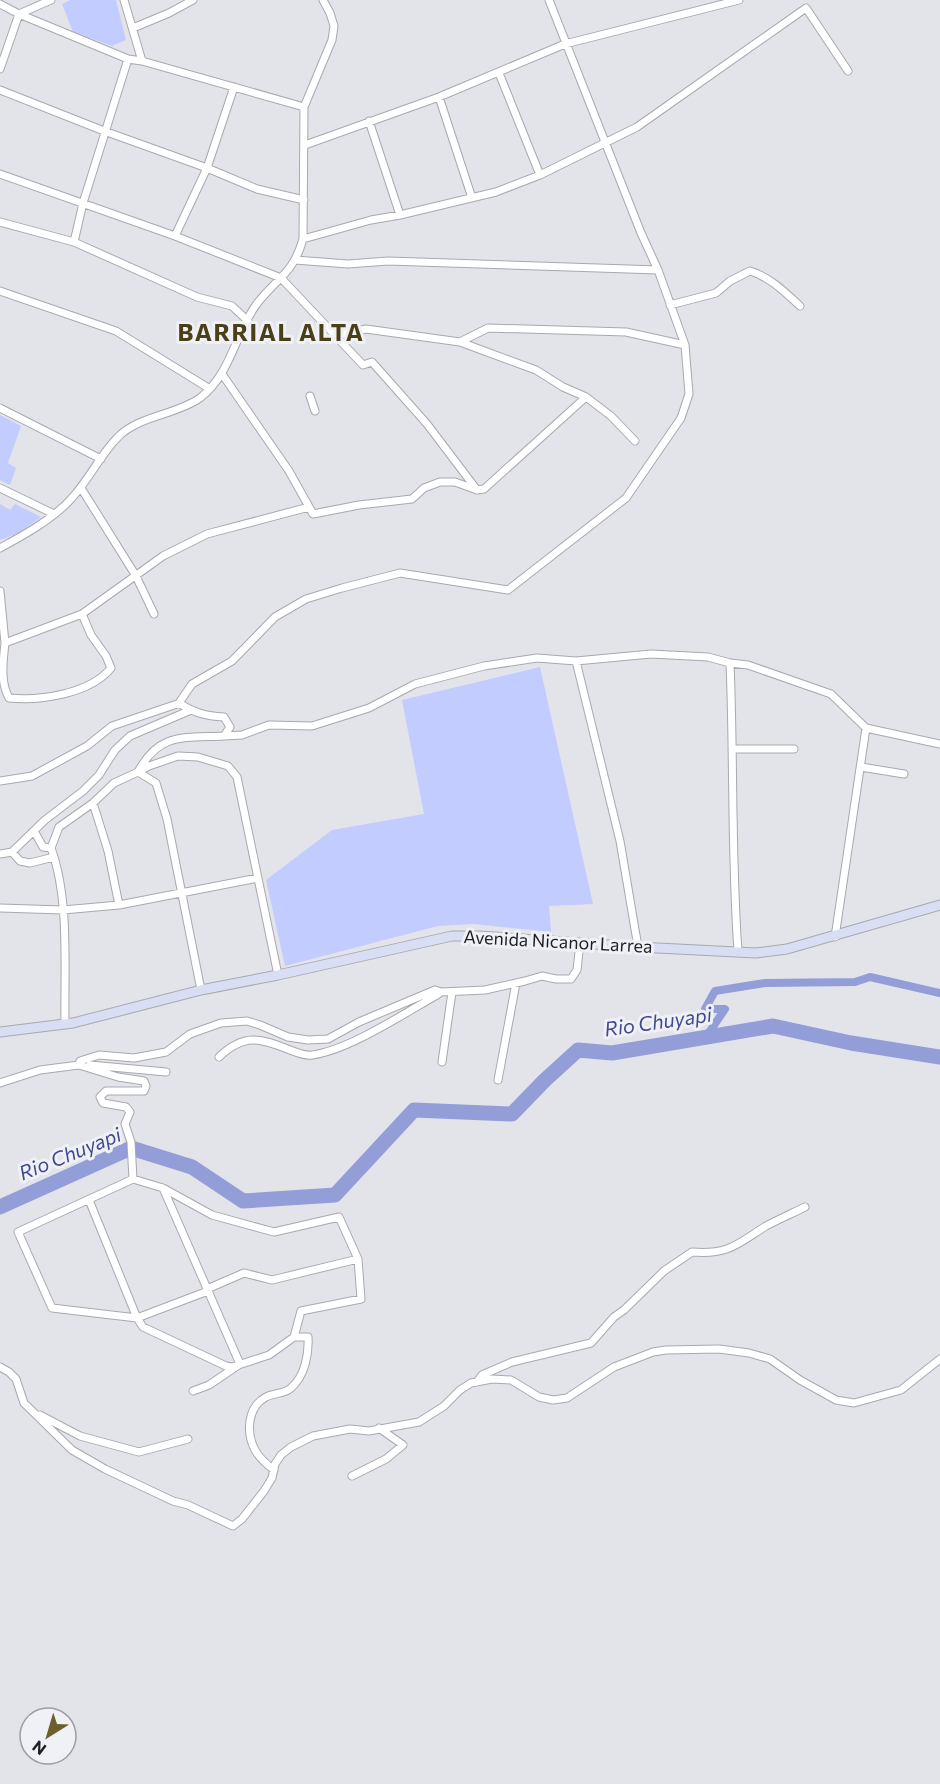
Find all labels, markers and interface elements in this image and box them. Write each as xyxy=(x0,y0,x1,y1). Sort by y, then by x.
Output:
district label: BARRIAL ALTA xyxy=(177,317,365,346)
street label: Avenida Nicanor Larrea xyxy=(463,925,653,957)
water label: Rio Chuyapi xyxy=(603,1001,714,1040)
water label: Rio Chuyapi xyxy=(15,1121,125,1184)
north arrow xyxy=(18,1706,78,1766)
text: N xyxy=(28,1737,49,1760)

